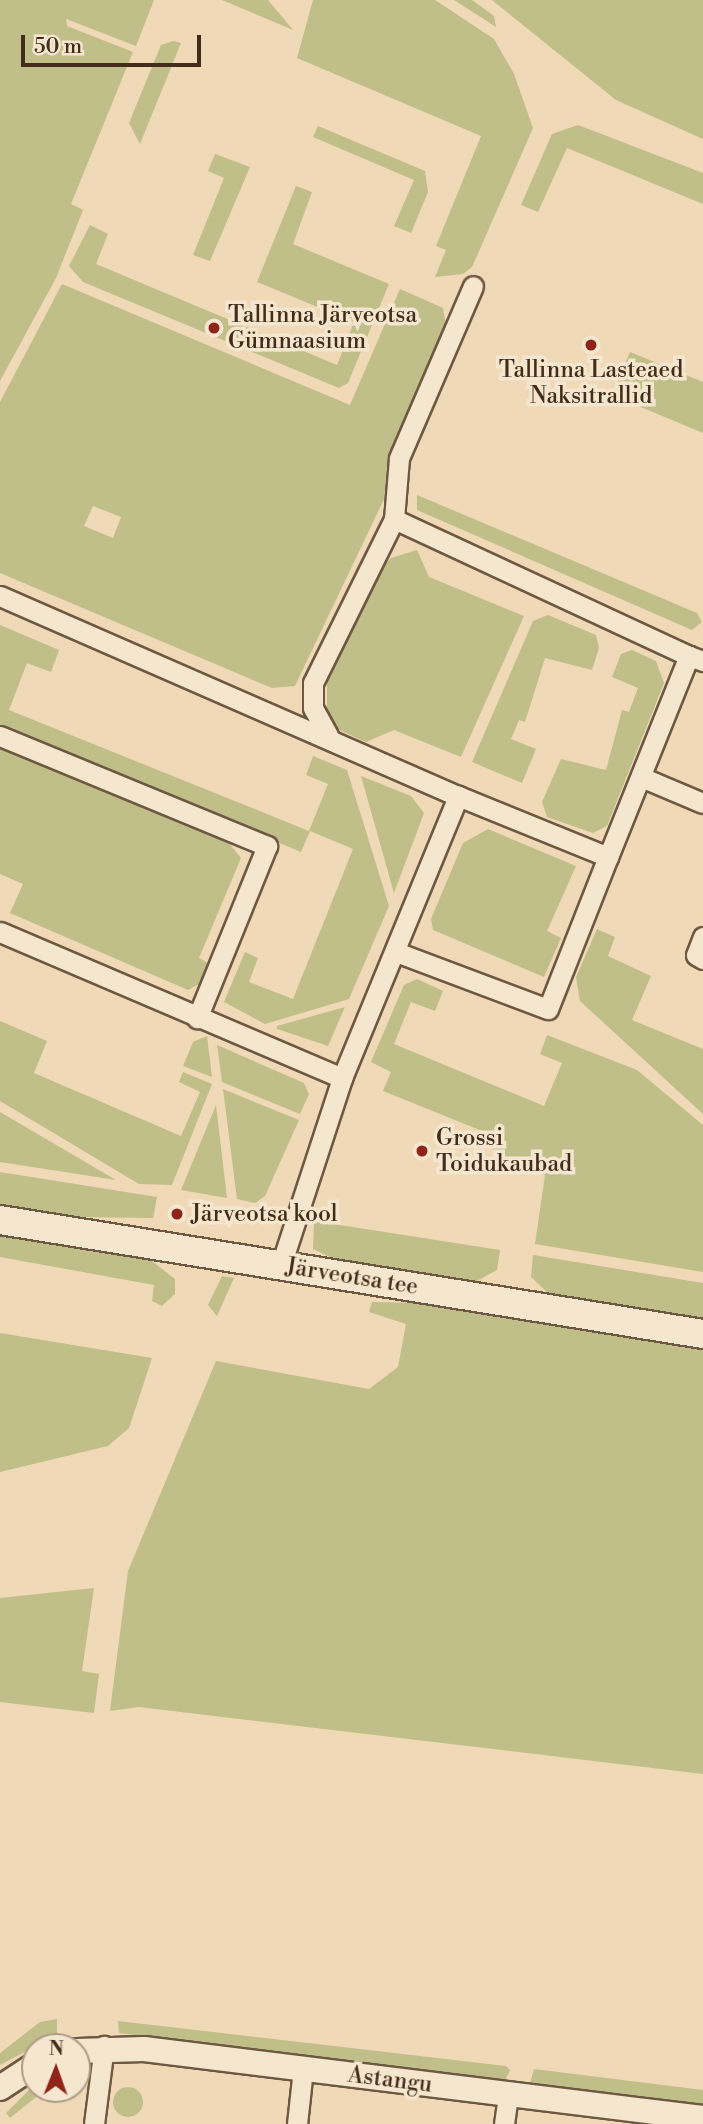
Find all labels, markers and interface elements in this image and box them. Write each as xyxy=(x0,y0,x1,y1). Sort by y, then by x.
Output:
scale bar xyxy=(24,21,205,65)
text: 50 m xyxy=(34,34,82,60)
place label: Tallinna Järveotsa Gümnaasium xyxy=(228,301,417,355)
marker: Tallinna Järveotsa Gümnaasium xyxy=(206,320,222,336)
marker: Tallinna Lasteaed Naksitrallid xyxy=(583,337,599,353)
place label: Tallinna Lasteaed Naksitrallid xyxy=(499,356,683,410)
place label: Grossi Toidukaubad xyxy=(436,1124,572,1178)
marker: Grossi Toidukaubad xyxy=(414,1143,430,1159)
place label: Järveotsa kool xyxy=(191,1200,338,1228)
marker: Järveotsa kool xyxy=(169,1206,185,1222)
street label: Järveotsa tee xyxy=(284,1253,420,1301)
north arrow xyxy=(21,2033,91,2103)
text: N xyxy=(49,2037,64,2061)
street label: Astangu xyxy=(346,2061,434,2099)

